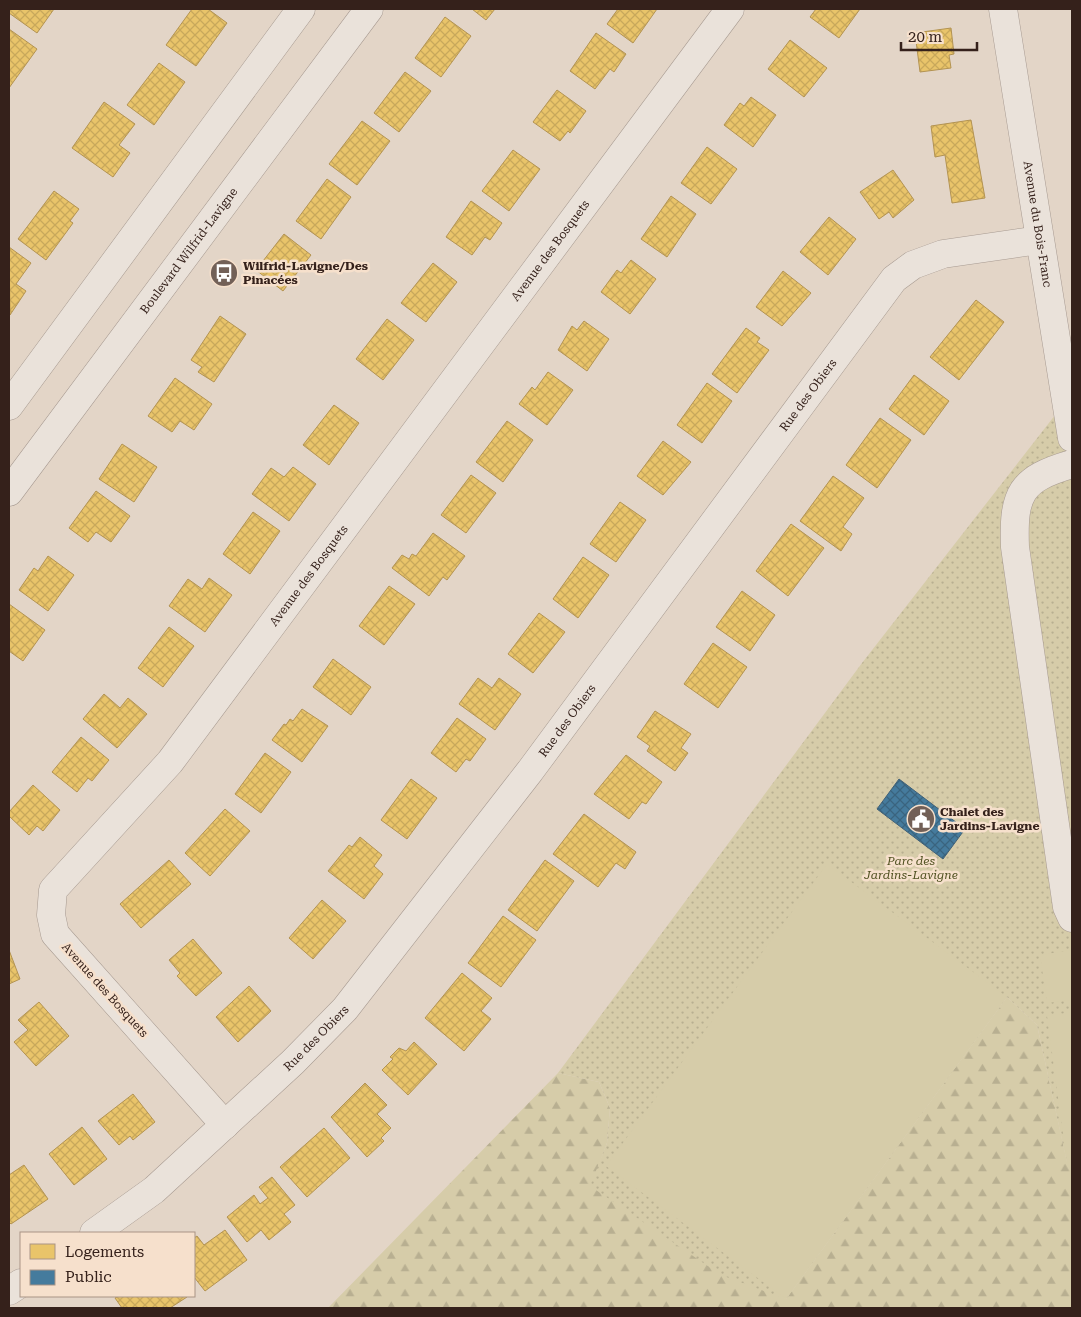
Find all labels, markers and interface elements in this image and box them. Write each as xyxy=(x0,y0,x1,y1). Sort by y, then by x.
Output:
scale bar xyxy=(901,20,977,52)
text: 20 m xyxy=(908,28,943,46)
street label: Avenue du Bois-Franc xyxy=(1021,160,1055,289)
street label: Boulevard Wilfrid-Lavigne xyxy=(137,184,241,317)
street label: Avenue des Bosquets xyxy=(508,197,593,304)
bus stop icon: Wilfrid-Lavigne/Des Pinacées xyxy=(209,258,239,288)
place label: Wilfrid-Lavigne/Des Pinacées xyxy=(243,259,368,287)
street label: Rue des Obiers xyxy=(777,356,840,434)
street label: Avenue des Bosquets xyxy=(267,522,351,629)
street label: Rue des Obiers xyxy=(536,682,599,760)
public building icon: Chalet des Jardins-Lavigne xyxy=(906,804,936,834)
place label: Chalet des Jardins-Lavigne xyxy=(940,805,1039,833)
park label: Parc des Jardins-Lavigne xyxy=(863,854,958,882)
street label: Avenue des Bosquets xyxy=(59,940,151,1040)
street label: Rue des Obiers xyxy=(281,1002,352,1074)
legend xyxy=(20,1232,195,1297)
text: Logements xyxy=(65,1243,144,1261)
text: Public xyxy=(65,1268,112,1286)

